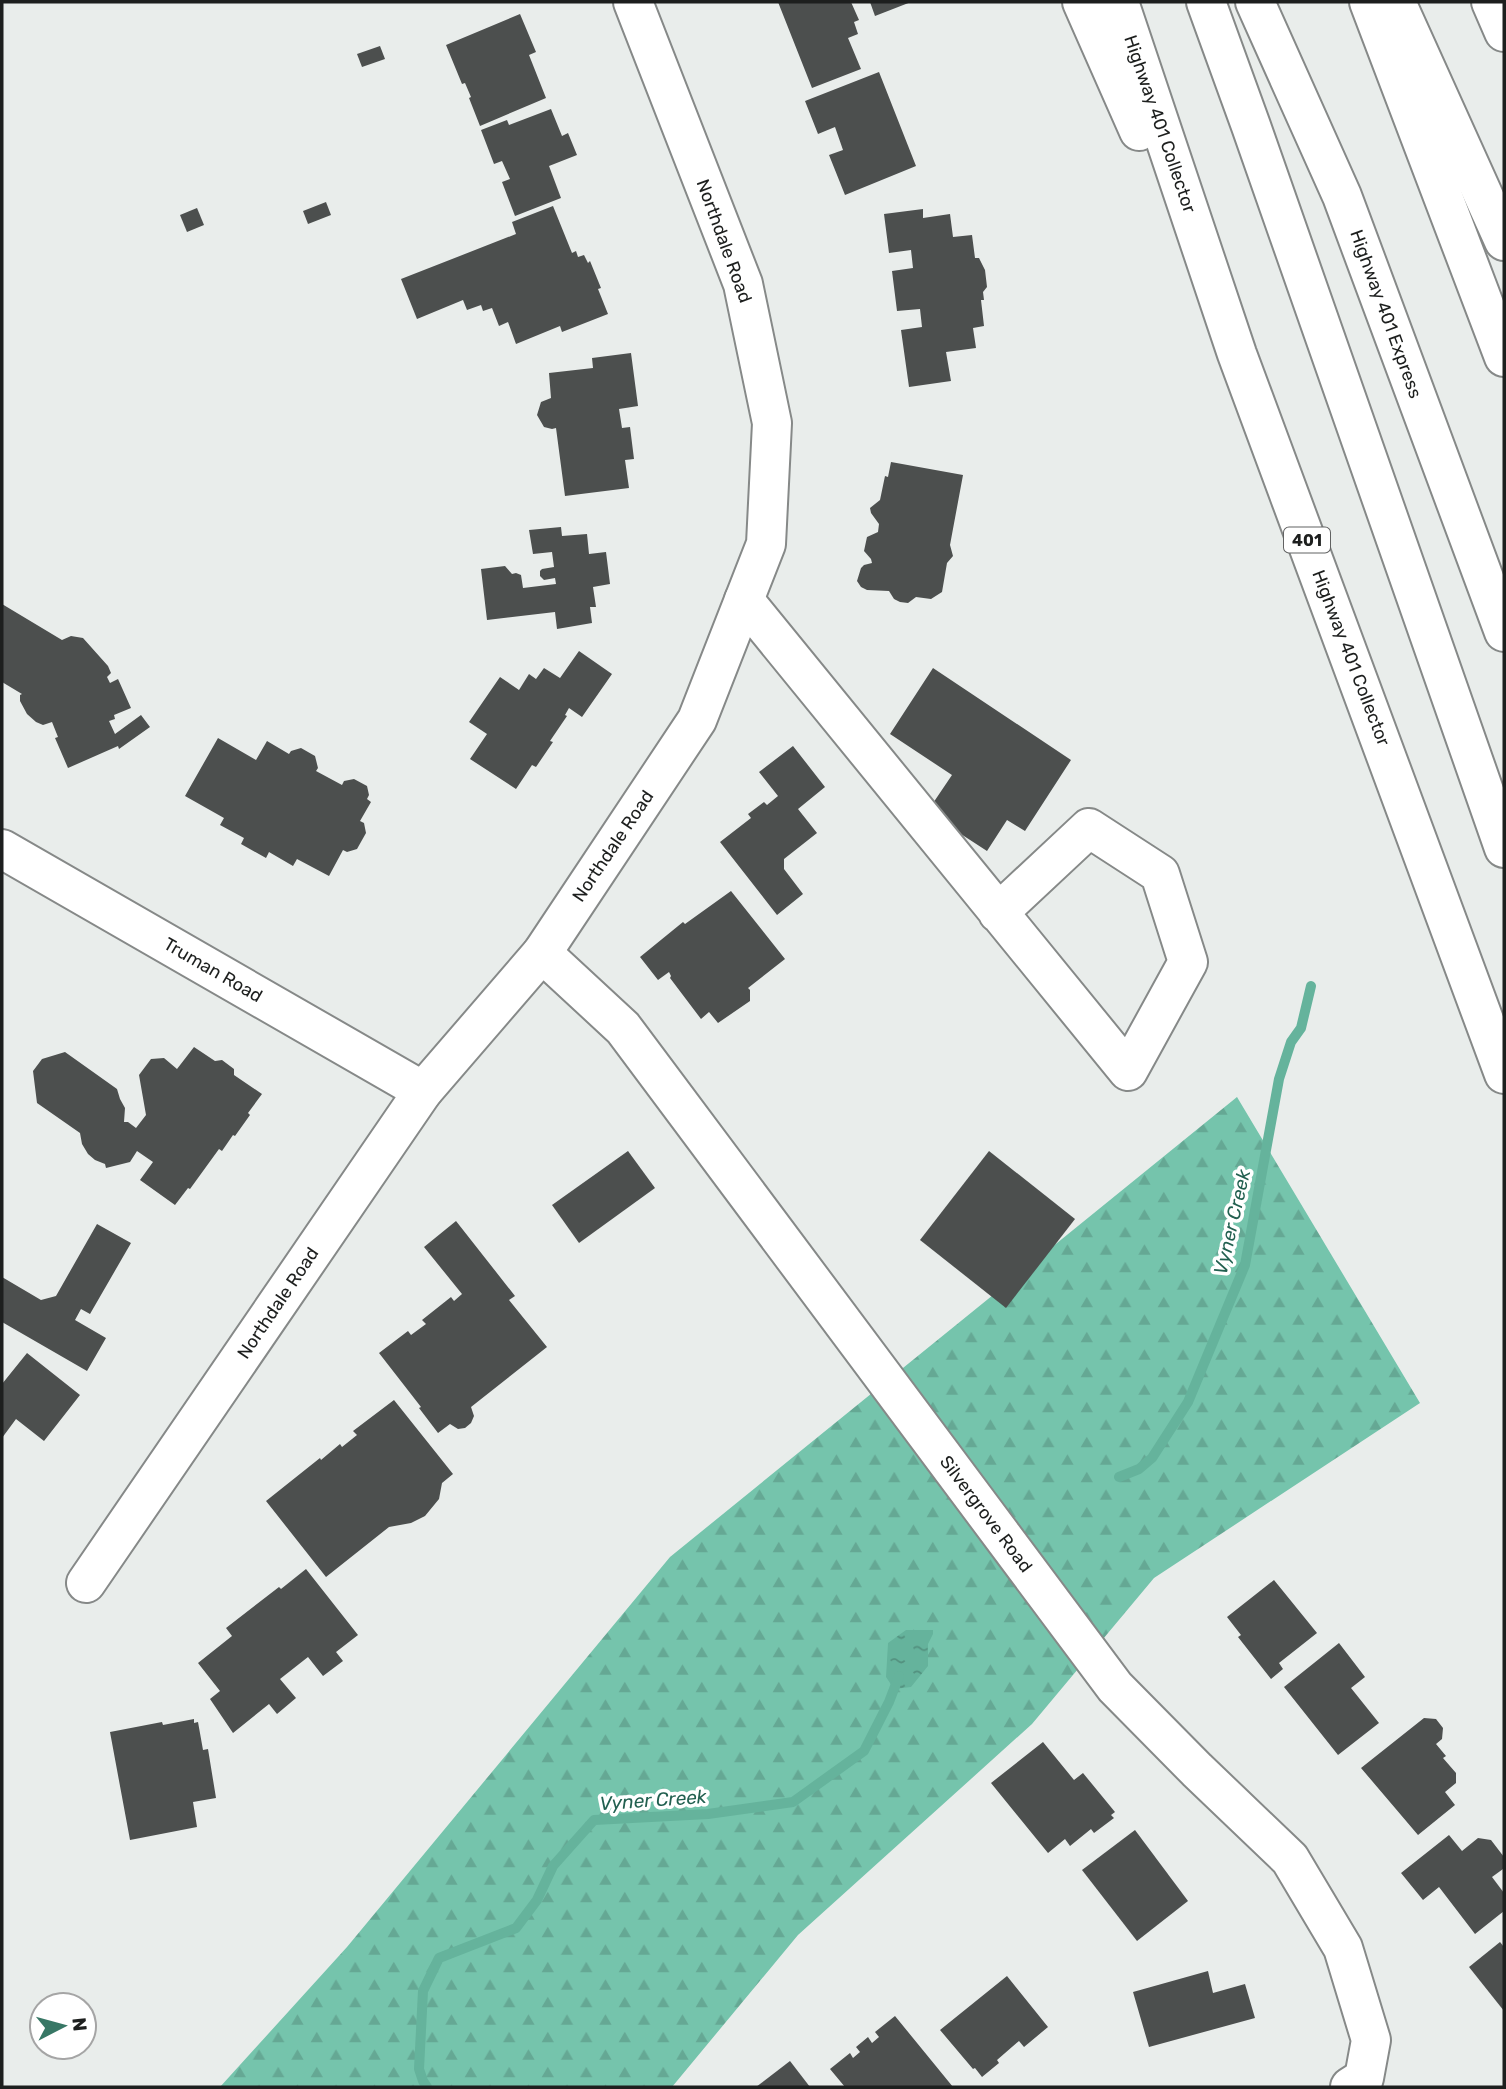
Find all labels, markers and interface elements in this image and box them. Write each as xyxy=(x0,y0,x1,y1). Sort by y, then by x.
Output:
street label: Highway 401 Collector xyxy=(1119,32,1201,216)
street label: Northdale Road xyxy=(691,176,757,306)
street label: Highway 401 Express xyxy=(1345,227,1427,401)
road number: 401 xyxy=(1284,527,1330,552)
street label: Highway 401 Collector xyxy=(1307,567,1395,749)
street label: Northdale Road xyxy=(568,786,658,906)
street label: Truman Road xyxy=(160,933,266,1007)
water label: Vyner Creek xyxy=(1209,1167,1255,1277)
street label: Northdale Road xyxy=(233,1243,323,1363)
street label: Silvergrove Road xyxy=(935,1451,1037,1577)
water label: Vyner Creek xyxy=(599,1785,707,1815)
north arrow xyxy=(28,1991,98,2061)
text: N xyxy=(67,2016,92,2032)

